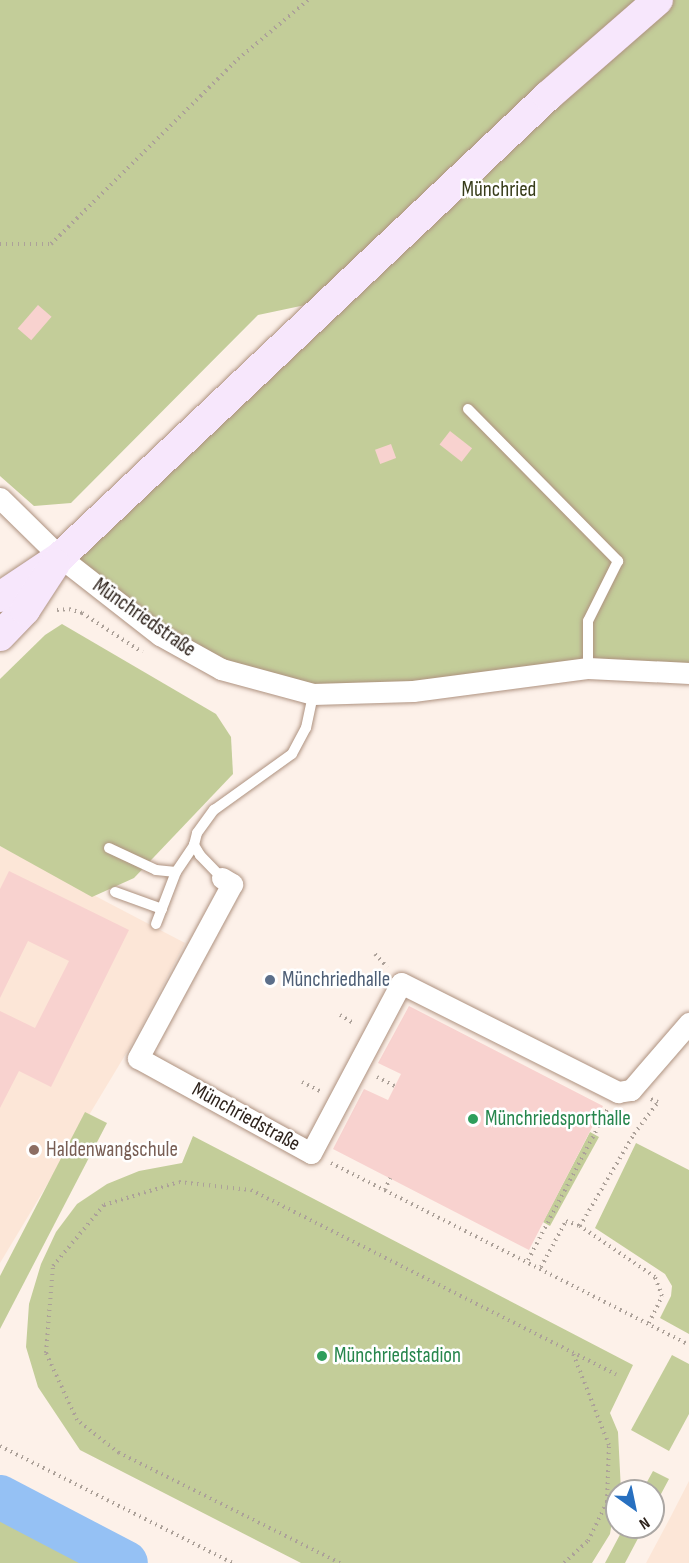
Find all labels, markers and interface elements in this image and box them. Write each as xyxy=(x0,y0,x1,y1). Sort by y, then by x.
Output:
park label: Münchried xyxy=(462,177,536,203)
street label: Münchriedstraße xyxy=(88,573,200,663)
place label: Münchriedhalle xyxy=(282,967,390,993)
marker: Münchriedhalle xyxy=(263,973,277,987)
street label: Münchriedstraße xyxy=(188,1077,304,1157)
place label: Münchriedsporthalle xyxy=(485,1106,631,1132)
marker: Münchriedsporthalle xyxy=(466,1112,480,1126)
place label: Haldenwangschule xyxy=(46,1137,178,1163)
marker: Haldenwangschule xyxy=(27,1143,41,1157)
place label: Münchriedstadion xyxy=(334,1343,461,1369)
marker: Münchriedstadion xyxy=(315,1349,329,1363)
north arrow xyxy=(605,1479,665,1539)
text: N xyxy=(635,1513,653,1533)

